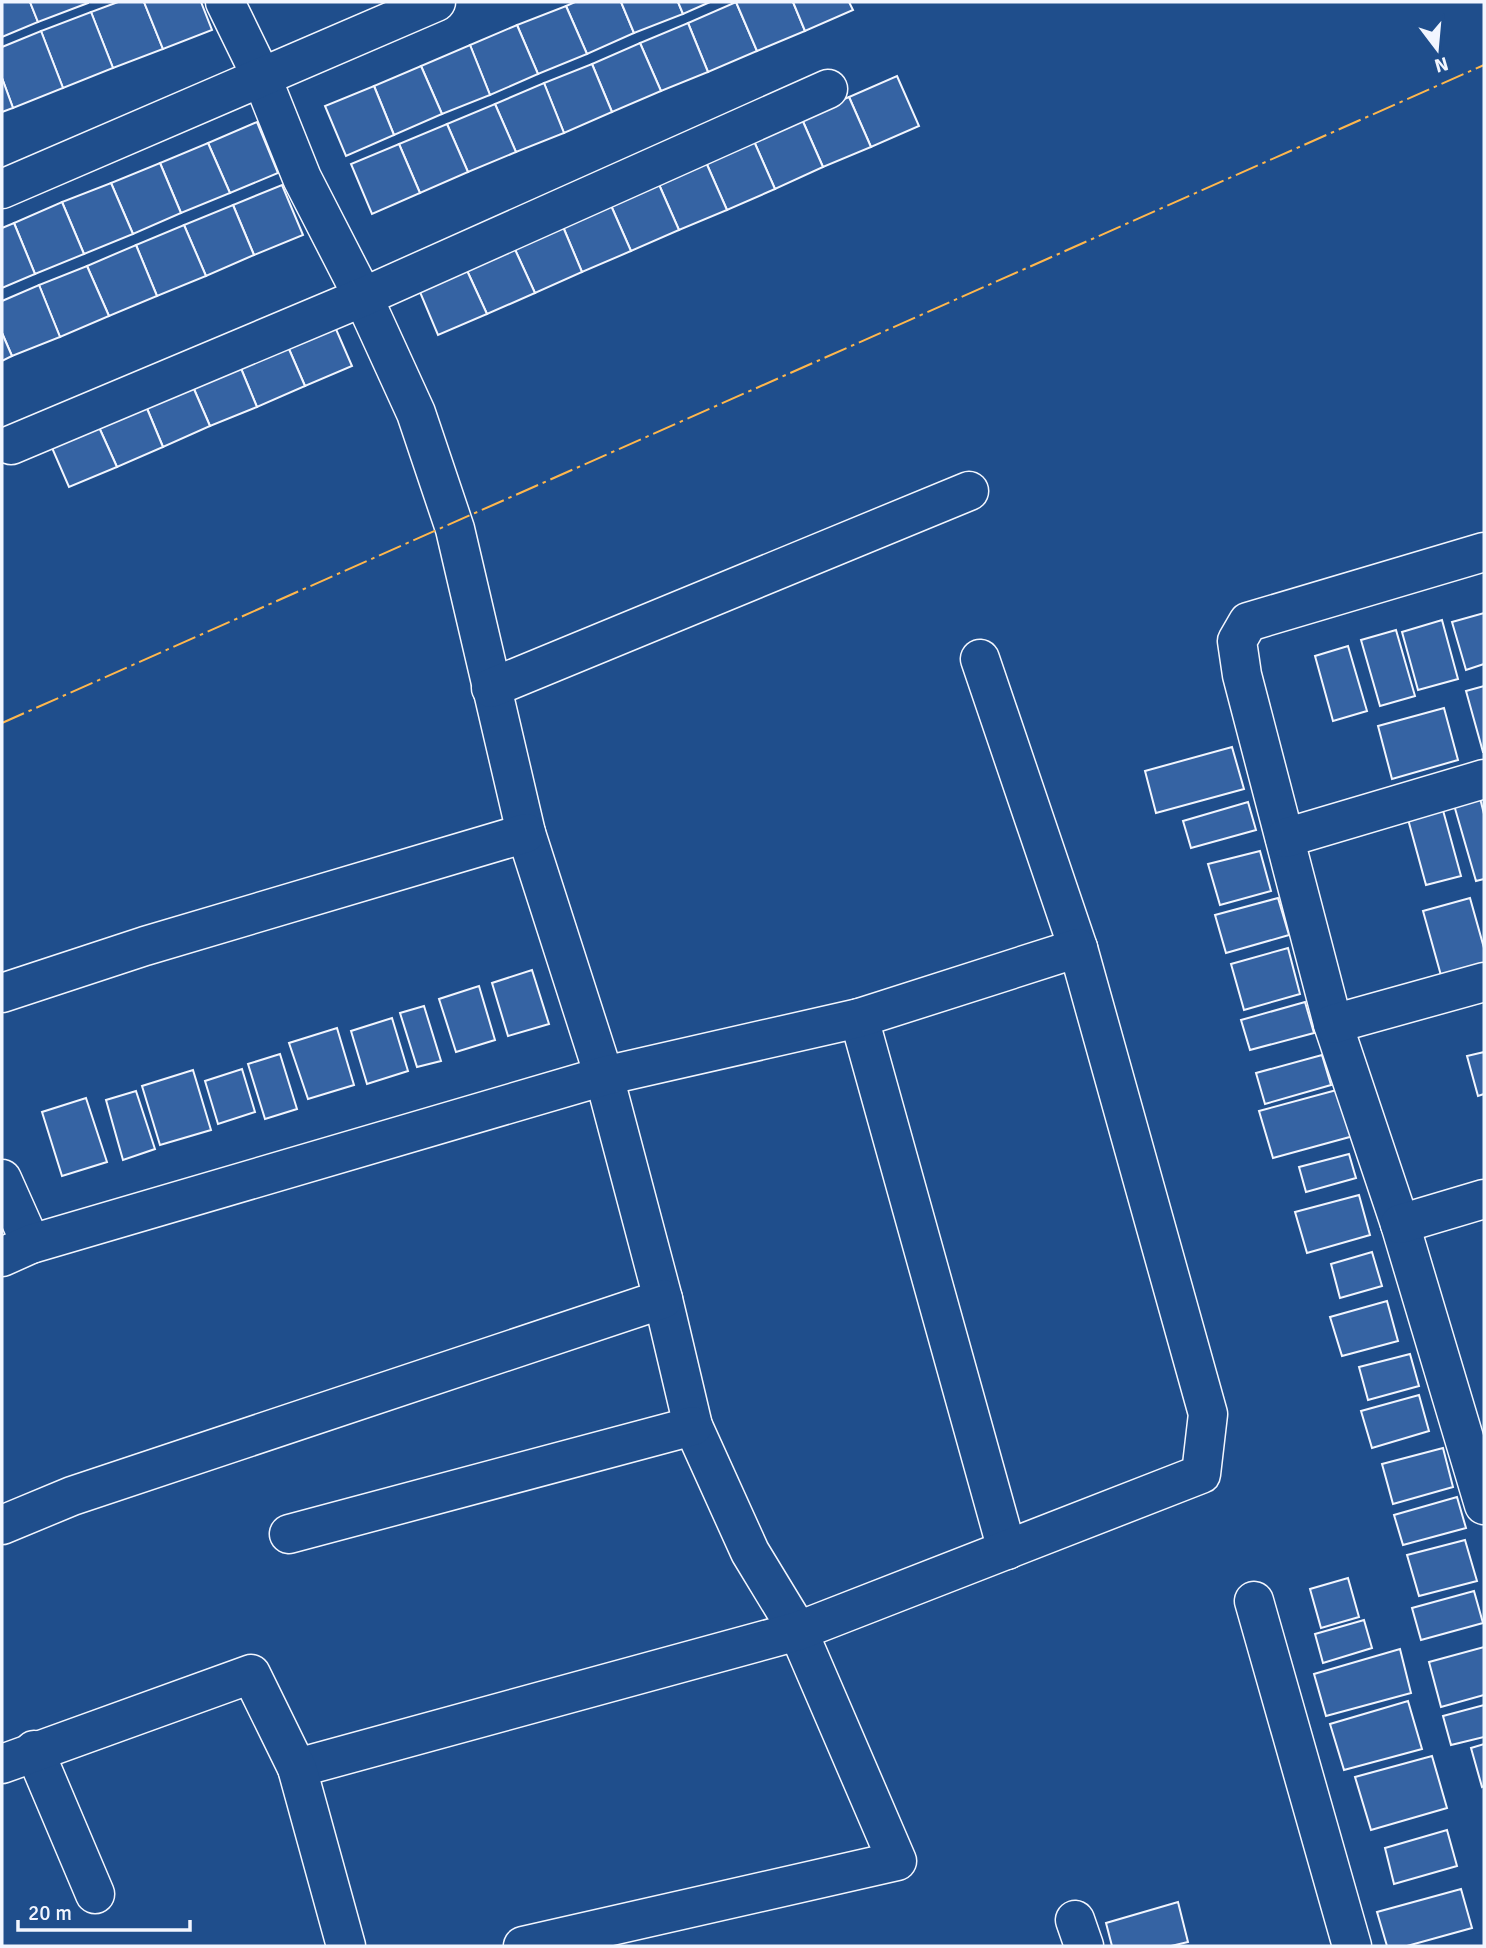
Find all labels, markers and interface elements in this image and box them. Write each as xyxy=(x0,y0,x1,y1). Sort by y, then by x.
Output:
north arrow xyxy=(1402,14,1472,84)
text: N xyxy=(1432,51,1451,78)
scale bar xyxy=(18,1888,189,1932)
text: 20 m xyxy=(28,1900,72,1926)

